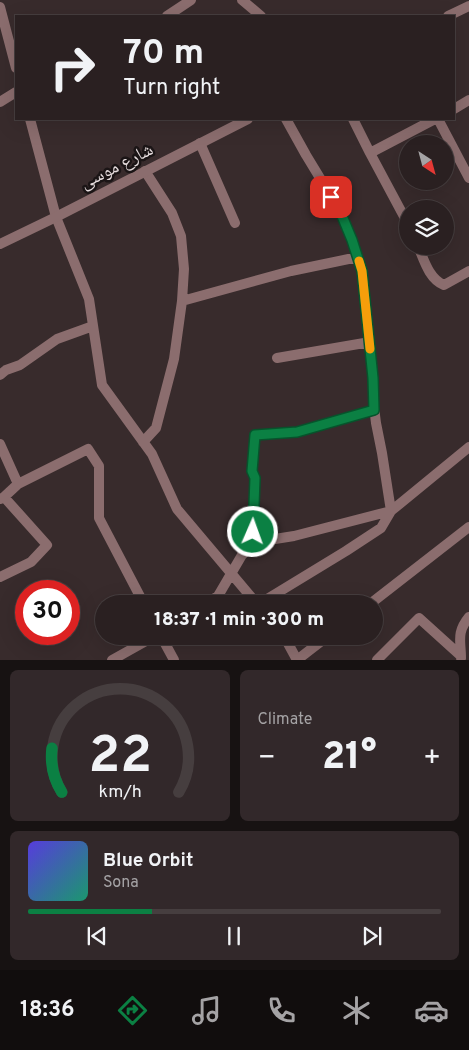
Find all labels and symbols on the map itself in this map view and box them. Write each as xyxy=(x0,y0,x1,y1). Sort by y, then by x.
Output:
north arrow xyxy=(399,135,454,190)
street label: شارع موسى xyxy=(76,139,158,195)
pin xyxy=(310,176,352,218)
position arrow xyxy=(226,505,278,557)
speed limit sign: 30 xyxy=(15,580,80,645)

